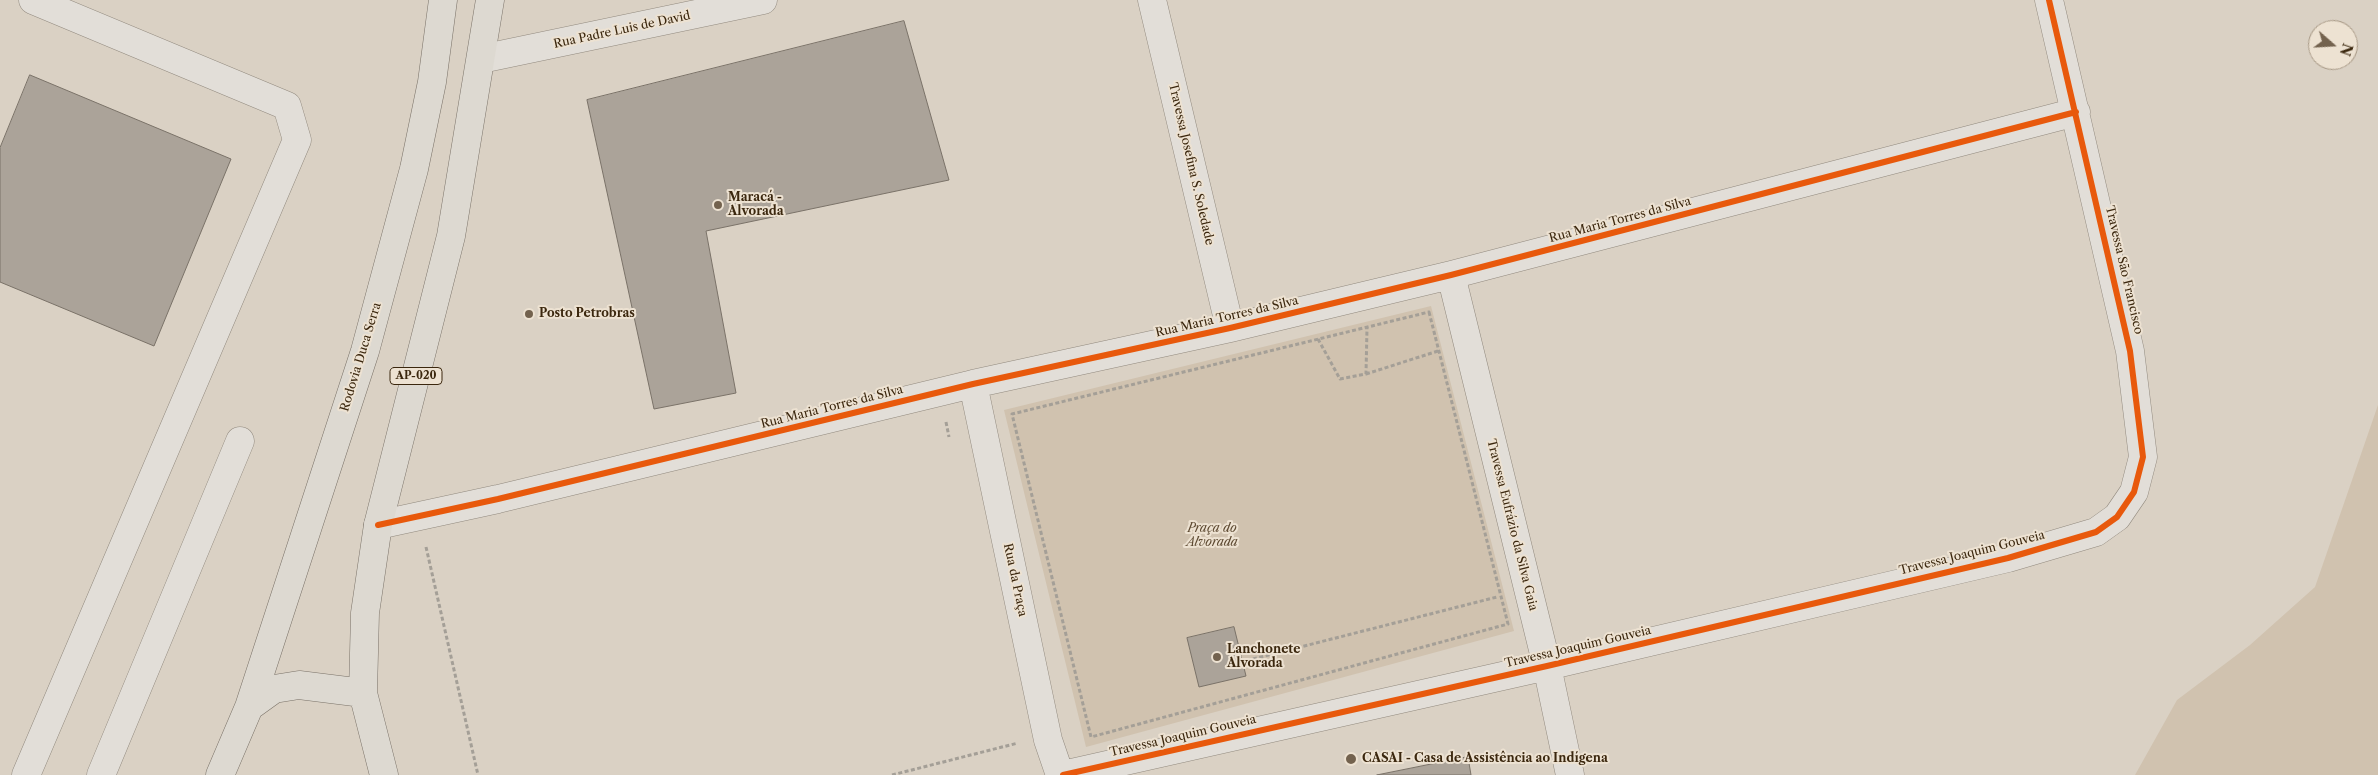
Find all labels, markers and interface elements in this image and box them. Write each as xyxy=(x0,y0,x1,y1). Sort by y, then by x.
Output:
street label: Rua Padre Luis de David xyxy=(552,8,692,52)
north arrow xyxy=(2308,20,2358,70)
text: N xyxy=(2336,41,2357,58)
street label: Travessa Josefina S. Soledade xyxy=(1165,81,1217,247)
place label: Maracá - Alvorada xyxy=(728,191,784,219)
street label: Rua Maria Torres da Silva xyxy=(1548,194,1692,246)
marker: Maracá - Alvorada xyxy=(712,199,724,211)
street label: Travessa São Francisco xyxy=(2102,204,2146,336)
street label: Rua Maria Torres da Silva xyxy=(1154,294,1300,340)
street label: Rodovia Duca Serra xyxy=(338,301,384,413)
place label: Posto Petrobras xyxy=(539,307,635,321)
marker: Posto Petrobras xyxy=(523,308,535,320)
road number: AP-020 xyxy=(390,368,442,384)
street label: Rua Maria Torres da Silva xyxy=(759,382,905,432)
street label: Travessa Eufrázio da Silva Gaia xyxy=(1484,438,1540,612)
park label: Praça do Alvorada xyxy=(1186,522,1238,550)
street label: Travessa Joaquim Gouveia xyxy=(1898,528,2046,578)
street label: Rua da Praça xyxy=(1000,542,1030,618)
street label: Travessa Joaquim Gouveia xyxy=(1503,623,1653,671)
place label: Lanchonete Alvorada xyxy=(1227,643,1300,671)
marker: Lanchonete Alvorada xyxy=(1211,651,1223,663)
street label: Travessa Joaquim Gouveia xyxy=(1108,712,1258,760)
marker: CASAI - Casa de Assistência ao Indígena xyxy=(1344,752,1358,766)
place label: CASAI - Casa de Assistência ao Indígena xyxy=(1362,752,1608,766)

